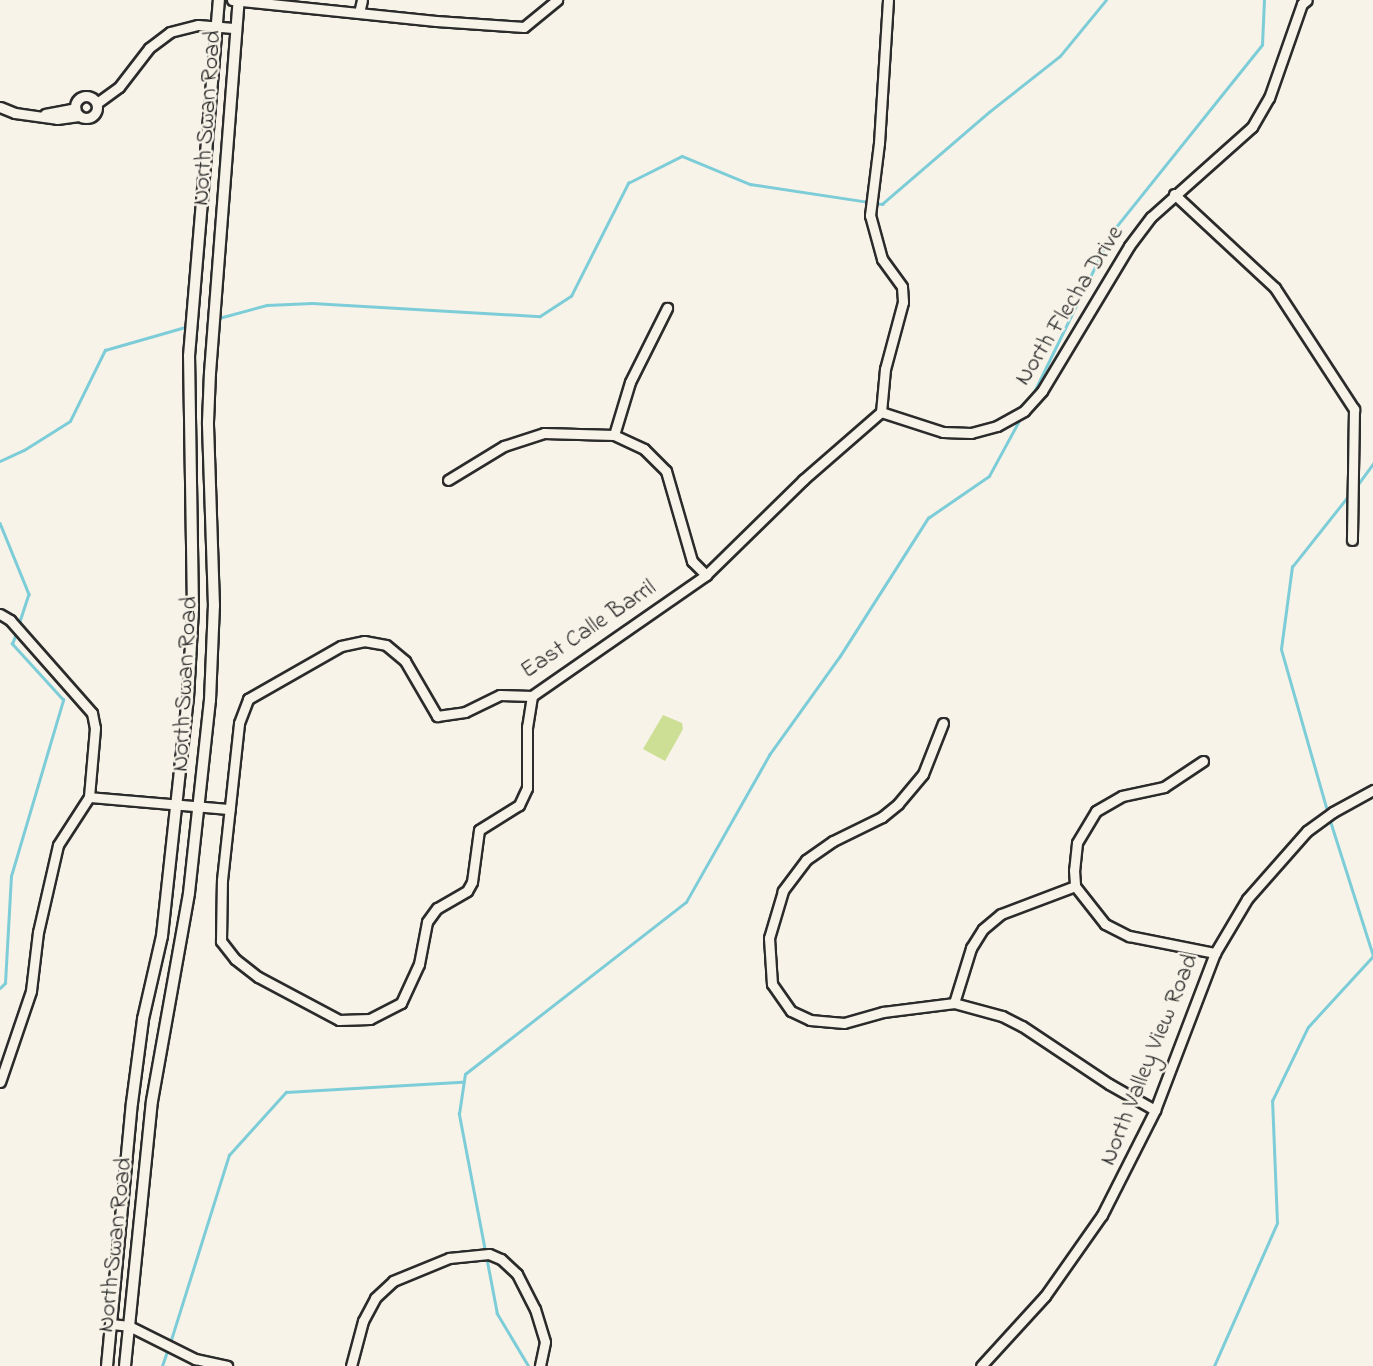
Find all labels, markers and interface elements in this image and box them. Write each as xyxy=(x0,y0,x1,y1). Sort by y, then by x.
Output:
street label: North Swan Road xyxy=(188,29,228,207)
street label: North Flecha Drive xyxy=(1009,221,1131,391)
street label: East Calle Barril xyxy=(516,574,662,686)
street label: North Swan Road xyxy=(167,596,205,772)
street label: North Valley View Road xyxy=(1094,950,1206,1170)
street label: North Swan Road xyxy=(92,1156,140,1334)

